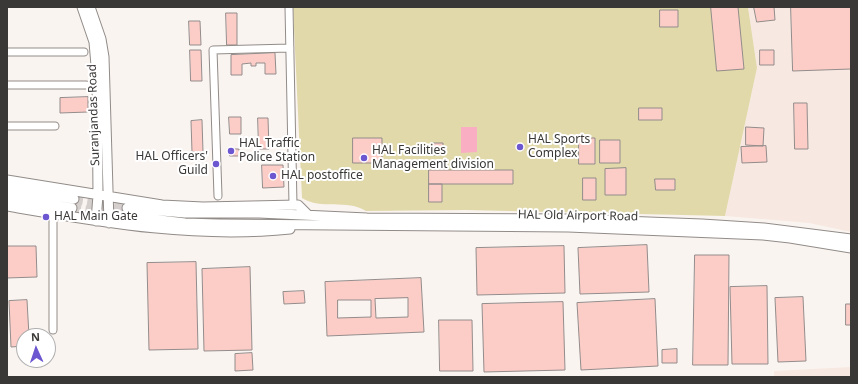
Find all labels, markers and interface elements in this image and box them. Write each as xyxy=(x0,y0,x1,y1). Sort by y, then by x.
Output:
street label: Suranjandas Road xyxy=(85,64,103,166)
place label: HAL Sports Complex xyxy=(528,133,590,161)
place label: HAL Traffic Police Station xyxy=(239,137,315,165)
marker: HAL Sports Complex xyxy=(515,142,525,152)
place label: HAL Facilities Management division xyxy=(372,144,494,172)
marker: HAL Traffic Police Station xyxy=(226,146,236,156)
place label: HAL Officers' Guild xyxy=(135,150,208,178)
marker: HAL Facilities Management division xyxy=(359,153,369,163)
marker: HAL Officers' Guild xyxy=(211,159,221,169)
place label: HAL postoffice xyxy=(281,169,363,183)
marker: HAL postoffice xyxy=(268,171,278,181)
street label: HAL Old Airport Road xyxy=(518,208,638,224)
place label: HAL Main Gate xyxy=(54,210,138,224)
marker: HAL Main Gate xyxy=(41,212,51,222)
north arrow xyxy=(16,328,56,368)
text: N xyxy=(31,329,40,344)

